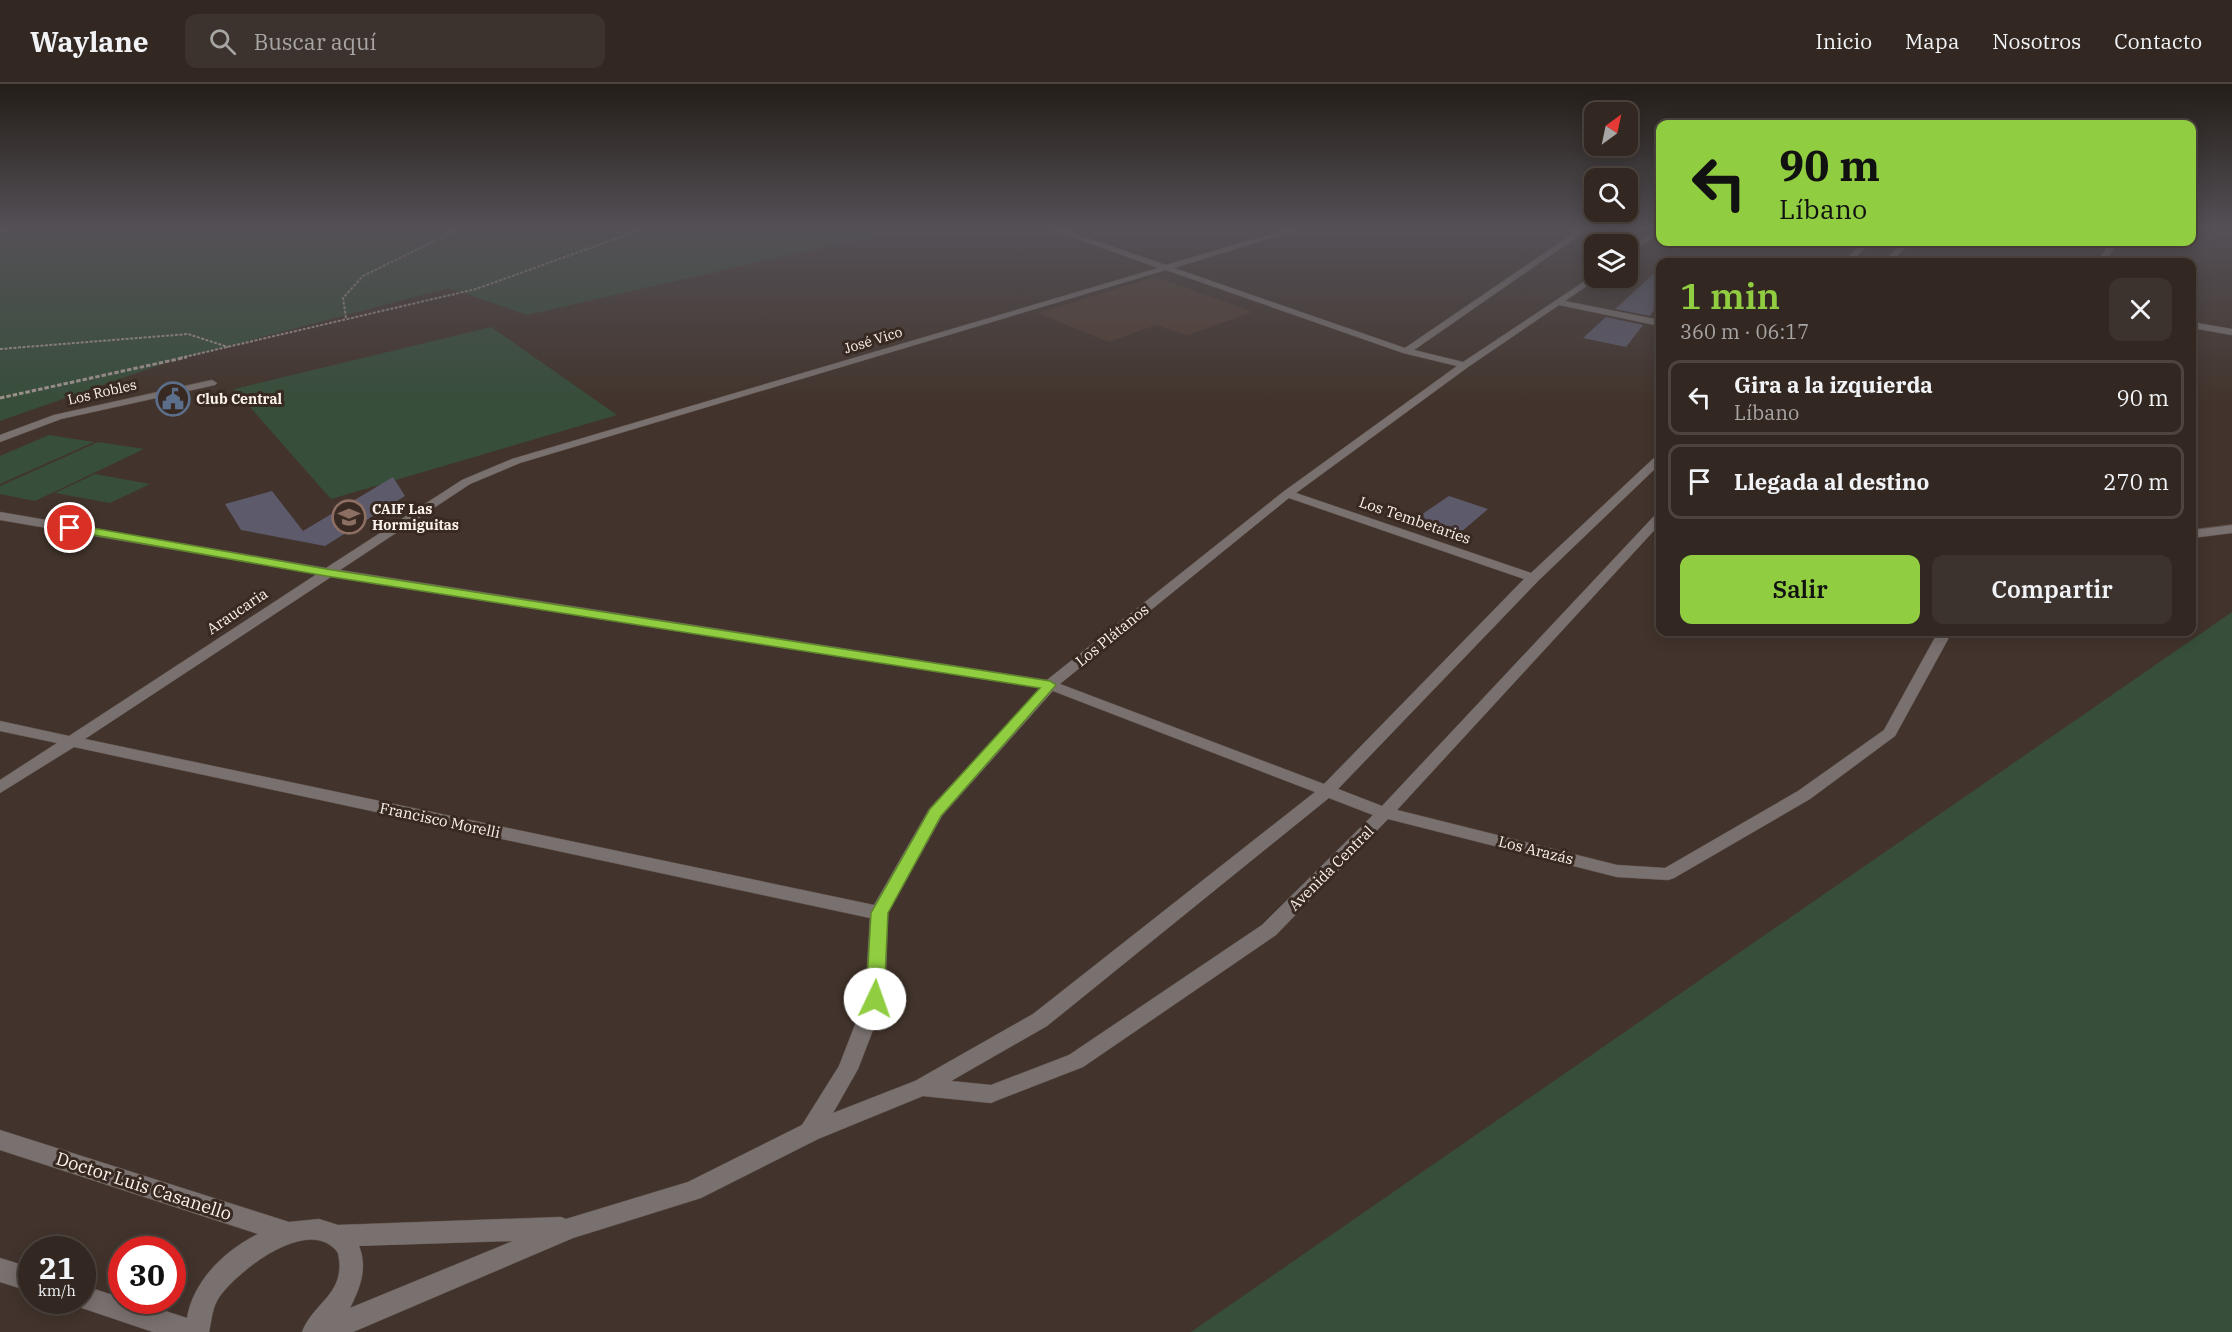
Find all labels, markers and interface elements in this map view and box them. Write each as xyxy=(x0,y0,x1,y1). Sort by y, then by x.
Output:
search box xyxy=(185,14,605,68)
text: Waylane xyxy=(30,23,149,60)
icon: search xyxy=(206,25,239,58)
text: Buscar aquí xyxy=(254,27,376,56)
text: Inicio xyxy=(1815,27,1872,55)
text: Mapa xyxy=(1905,27,1959,55)
text: Nosotros xyxy=(1992,27,2081,55)
text: Contacto xyxy=(2114,27,2202,55)
north arrow xyxy=(1584,102,1638,156)
map controls xyxy=(1584,102,1638,288)
text: 90 m xyxy=(1779,138,1880,193)
icon: left xyxy=(1680,144,1758,222)
button: search xyxy=(1584,168,1638,222)
text: Líbano xyxy=(1779,191,1867,226)
button: layers xyxy=(1584,234,1638,288)
text: 1 min xyxy=(1680,272,1780,319)
button: close xyxy=(2109,278,2172,341)
text: 360 m · 06:17 xyxy=(1680,318,1809,345)
street label: José Vico xyxy=(842,323,904,357)
text: Gira a la izquierda xyxy=(1734,370,1933,399)
street label: Los Robles xyxy=(66,375,138,409)
public building icon: Club Central xyxy=(155,381,191,417)
icon: left xyxy=(1683,381,1716,414)
text: 90 m xyxy=(2117,383,2169,412)
place label: Club Central xyxy=(196,390,282,408)
text: Líbano xyxy=(1734,399,1799,426)
icon: arrive xyxy=(1683,465,1716,498)
text: Llegada al destino xyxy=(1734,467,1929,496)
text: 270 m xyxy=(2103,467,2169,496)
street label: Los Tembetaries xyxy=(1357,492,1473,548)
school or university icon: CAIF Las Hormiguitas xyxy=(331,499,367,535)
place label: CAIF Las Hormiguitas xyxy=(372,500,459,534)
pin xyxy=(44,502,95,553)
icon: arrive xyxy=(53,511,86,544)
button: Salir xyxy=(1680,555,1920,624)
button: Compartir xyxy=(1932,555,2172,624)
street label: Araucaria xyxy=(203,584,271,638)
street label: Los Plátanos xyxy=(1071,600,1153,670)
street label: Francisco Morelli xyxy=(378,798,502,842)
street label: Avenida Central xyxy=(1284,821,1378,915)
street label: Los Arazás xyxy=(1497,832,1575,868)
position arrow xyxy=(843,967,907,1031)
street label: Doctor Luis Casanello xyxy=(53,1147,235,1225)
speed limit sign: 30 xyxy=(108,1236,186,1314)
text: 21 xyxy=(39,1248,75,1287)
text: km/h xyxy=(38,1281,76,1300)

